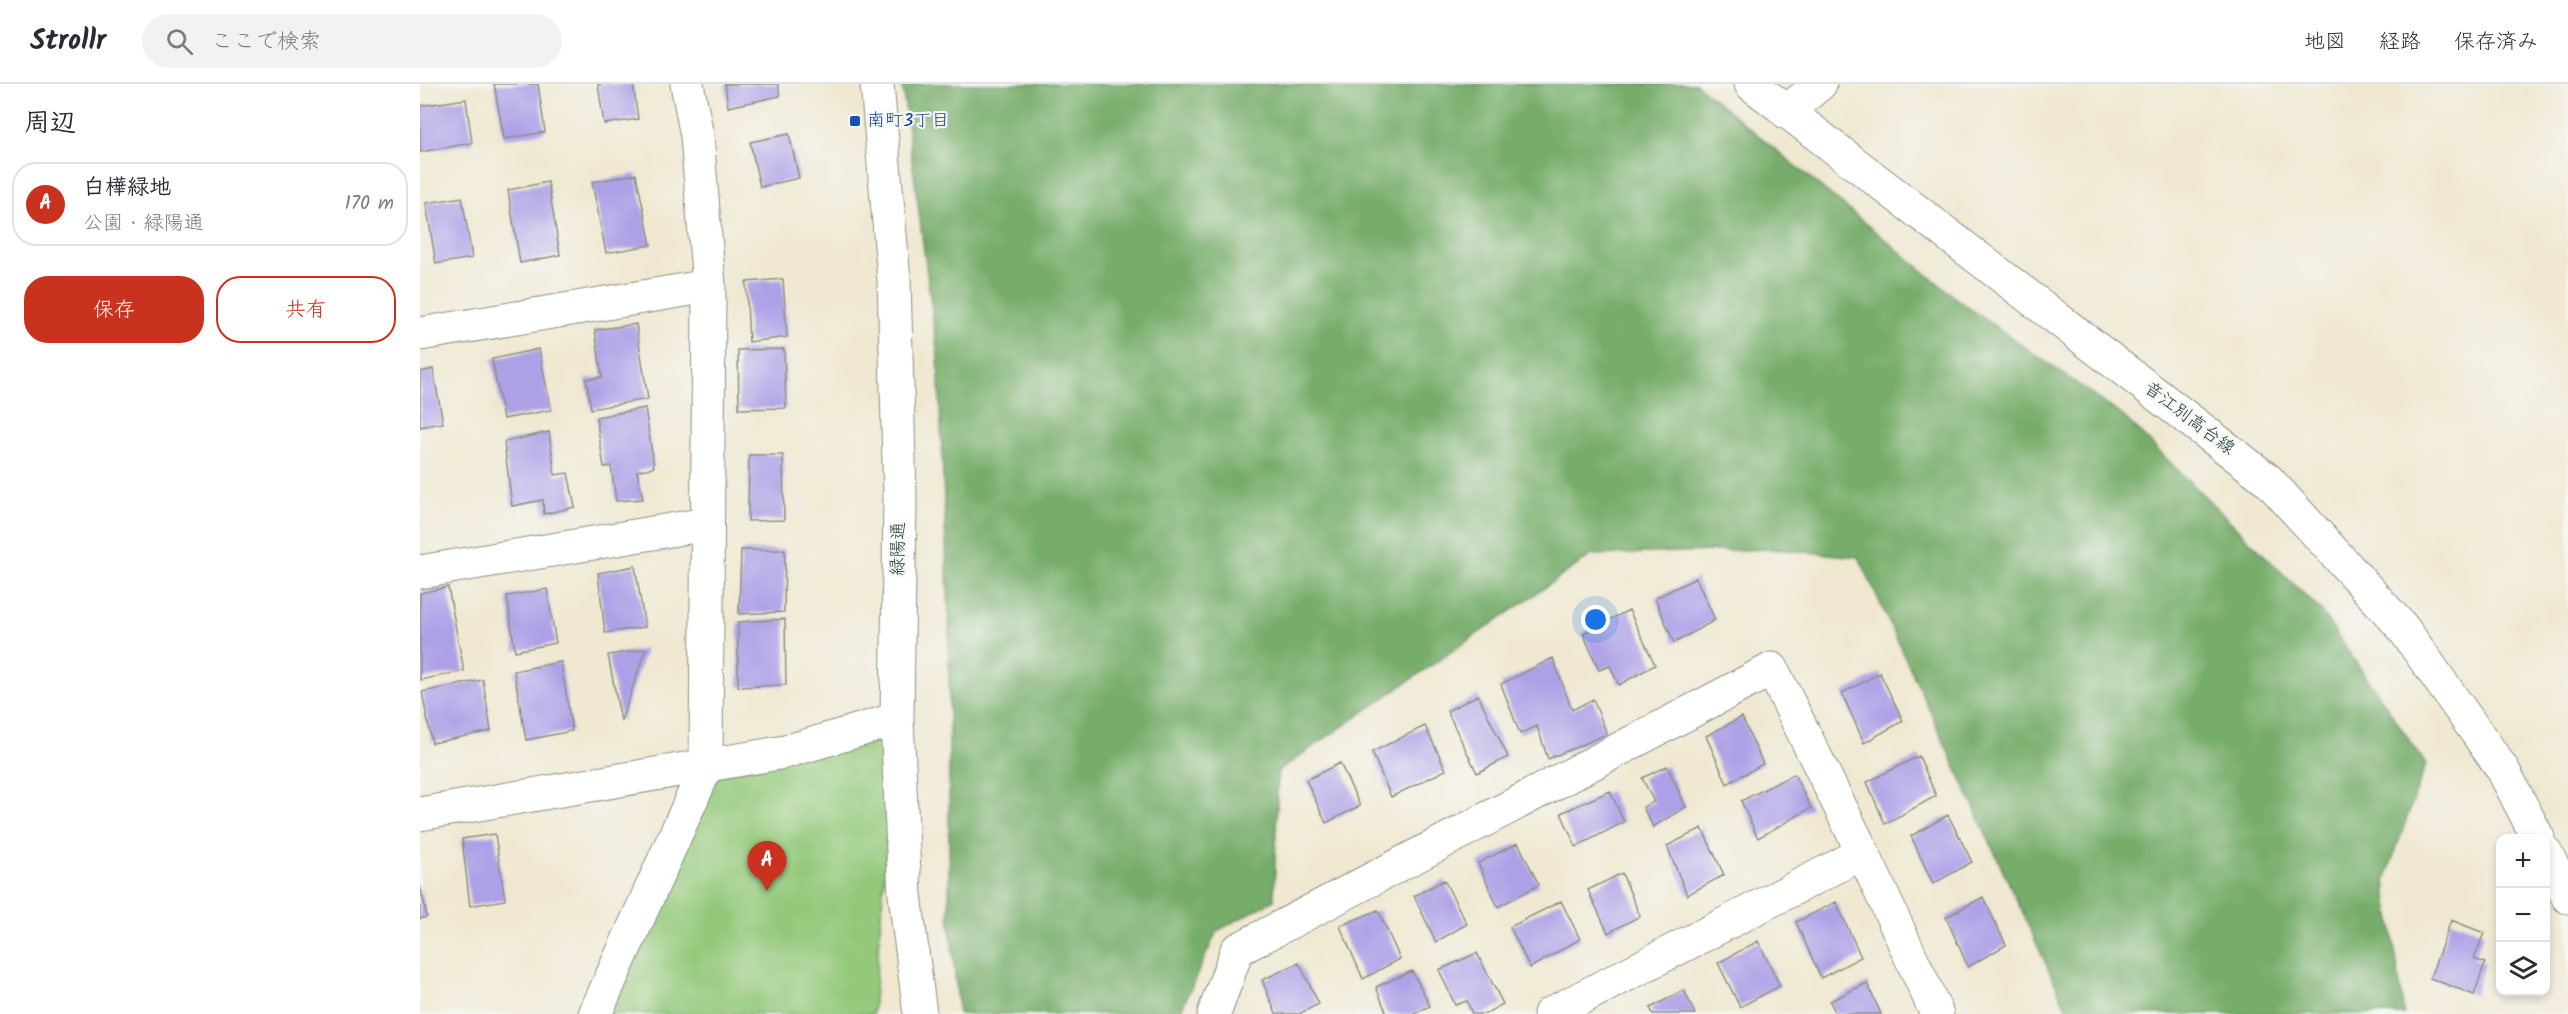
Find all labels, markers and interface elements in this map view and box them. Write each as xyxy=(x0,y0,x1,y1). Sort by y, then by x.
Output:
search box xyxy=(142,14,562,68)
text: Strollr xyxy=(30,19,106,64)
icon: search xyxy=(163,25,196,58)
text: ここで検索 xyxy=(211,25,321,60)
text: 地図 xyxy=(2304,26,2346,59)
text: 経路 xyxy=(2379,26,2421,59)
text: 保存済み xyxy=(2454,26,2538,59)
text: 周辺 xyxy=(24,103,76,145)
place label: 南町3丁目 xyxy=(867,107,949,136)
marker: 南町3丁目 xyxy=(848,114,862,128)
text: 白樺緑地 xyxy=(83,171,171,206)
text: A xyxy=(39,188,52,220)
text: 170 m xyxy=(345,188,394,220)
text: 公園 · 緑陽通 xyxy=(83,208,204,240)
button: 保存 xyxy=(24,276,204,343)
button: 共有 xyxy=(216,276,396,343)
street label: 音江別高台線 xyxy=(2137,375,2241,463)
street label: 緑陽通 xyxy=(884,522,914,576)
your location xyxy=(1581,605,1610,634)
map controls xyxy=(2496,834,2550,996)
button: + xyxy=(2496,834,2550,888)
pin: A xyxy=(748,842,786,891)
button: − xyxy=(2496,888,2550,942)
button: layers xyxy=(2496,942,2550,996)

